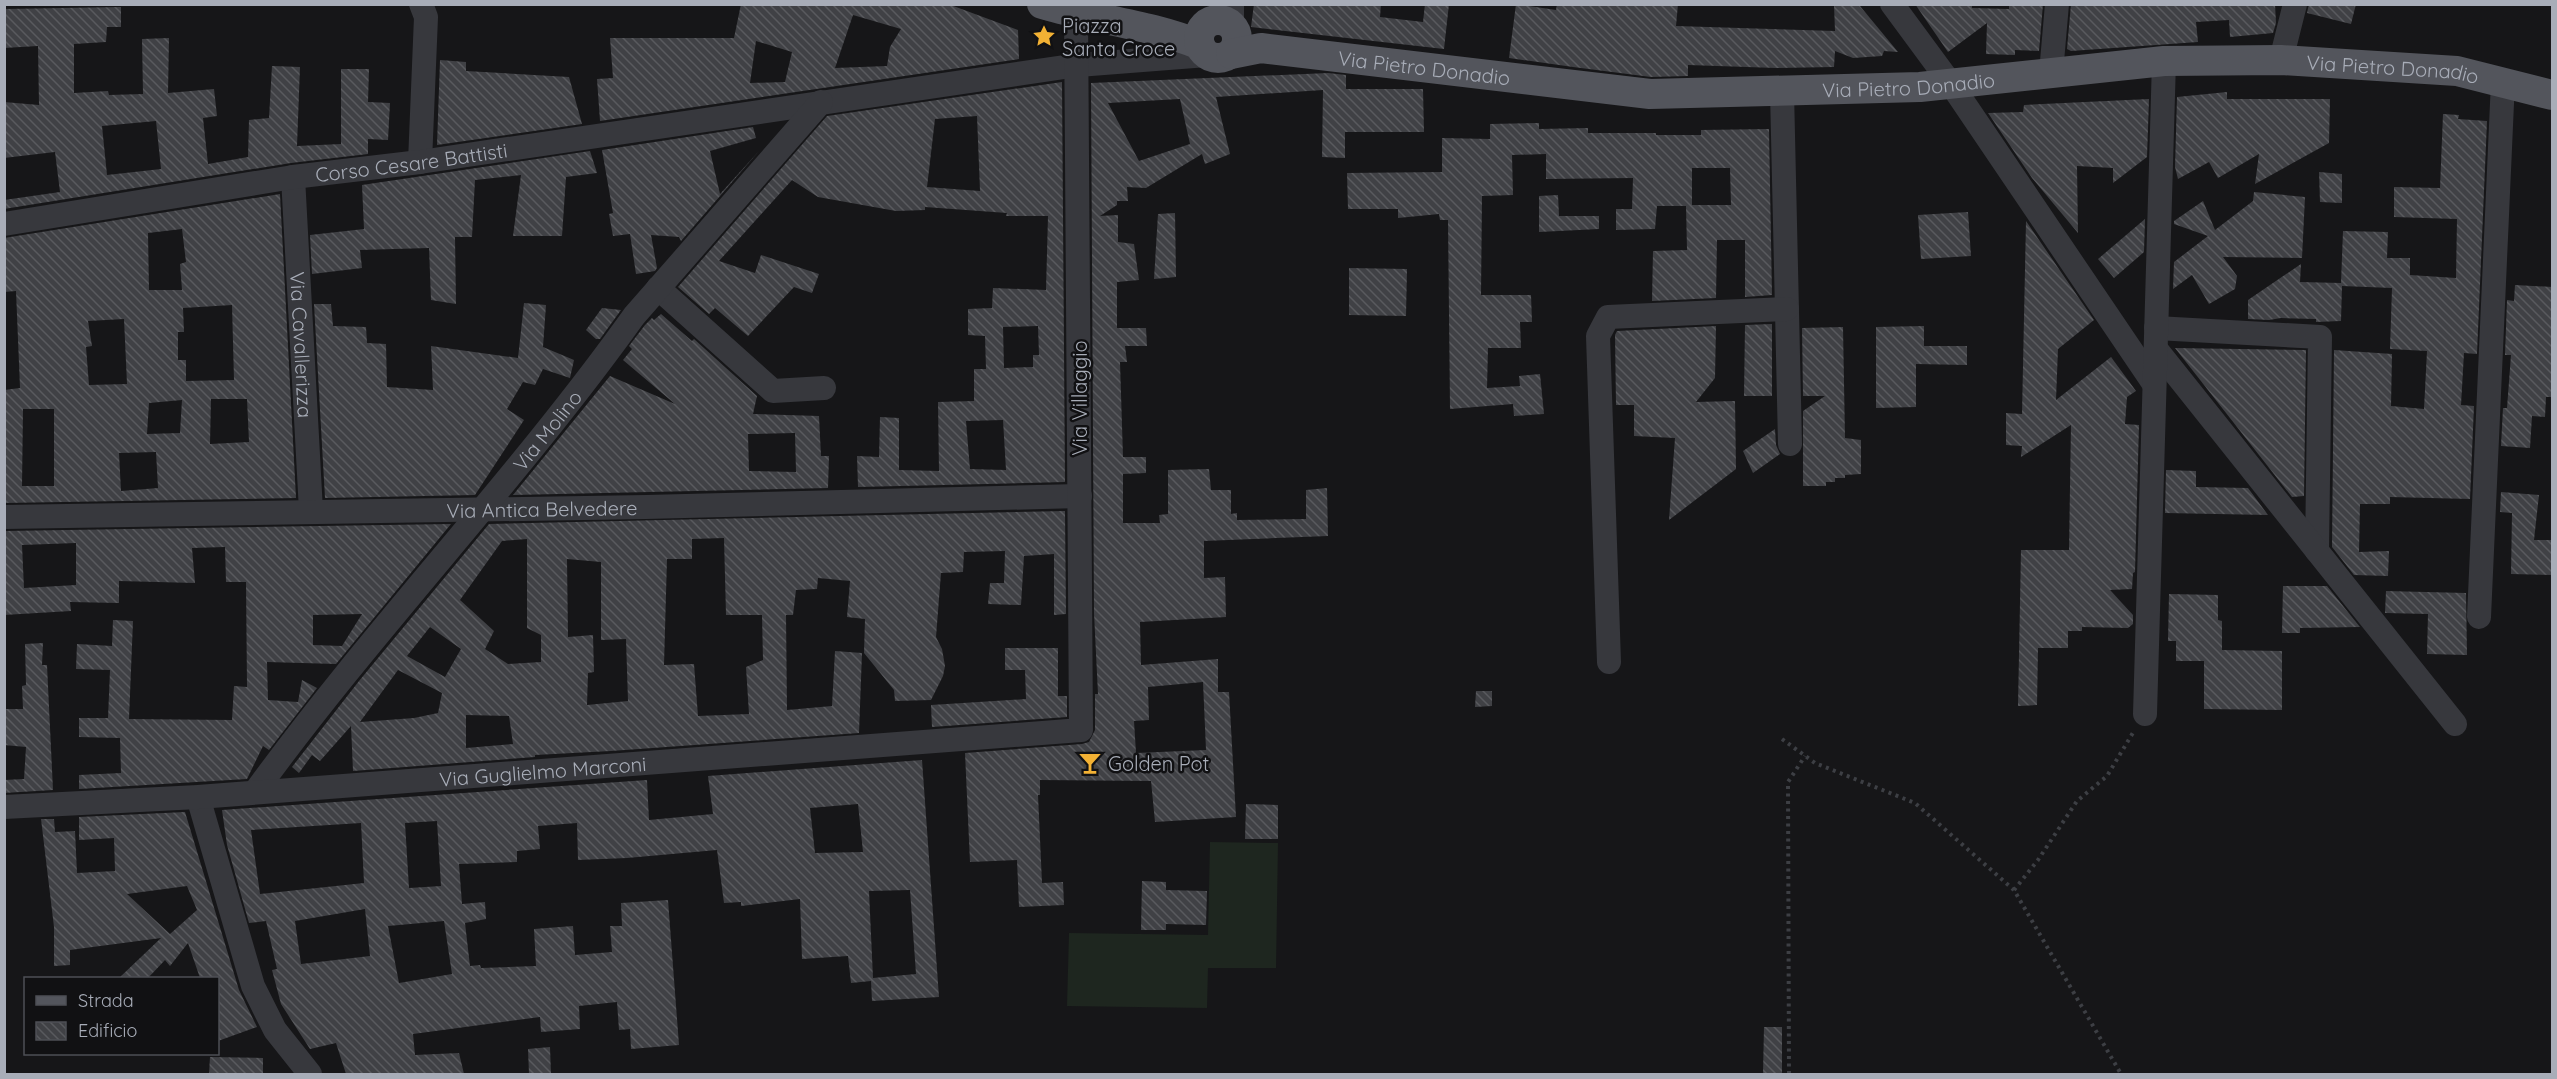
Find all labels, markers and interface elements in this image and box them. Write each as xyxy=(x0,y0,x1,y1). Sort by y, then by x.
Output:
place label: Piazza Santa Croce xyxy=(1062,13,1175,61)
place icon: Piazza Santa Croce xyxy=(1031,23,1057,49)
street label: Via Pietro Donadio xyxy=(1337,45,1512,90)
street label: Via Pietro Donadio xyxy=(2306,49,2482,89)
street label: Via Pietro Donadio xyxy=(1822,67,1996,102)
street label: Corso Cesare Battisti xyxy=(314,137,509,187)
street label: Via Cavallerizza xyxy=(286,271,318,419)
street label: Via Villaggio xyxy=(1067,340,1092,456)
street label: Via Molino xyxy=(507,385,587,476)
street label: Via Antica Belvedere xyxy=(446,495,638,523)
bar icon: Golden Pot xyxy=(1077,750,1103,776)
street label: Via Guglielmo Marconi xyxy=(438,751,647,791)
place label: Golden Pot xyxy=(1108,751,1210,776)
legend xyxy=(24,977,219,1055)
text: Strada xyxy=(78,989,134,1012)
text: Edificio xyxy=(78,1019,137,1042)

